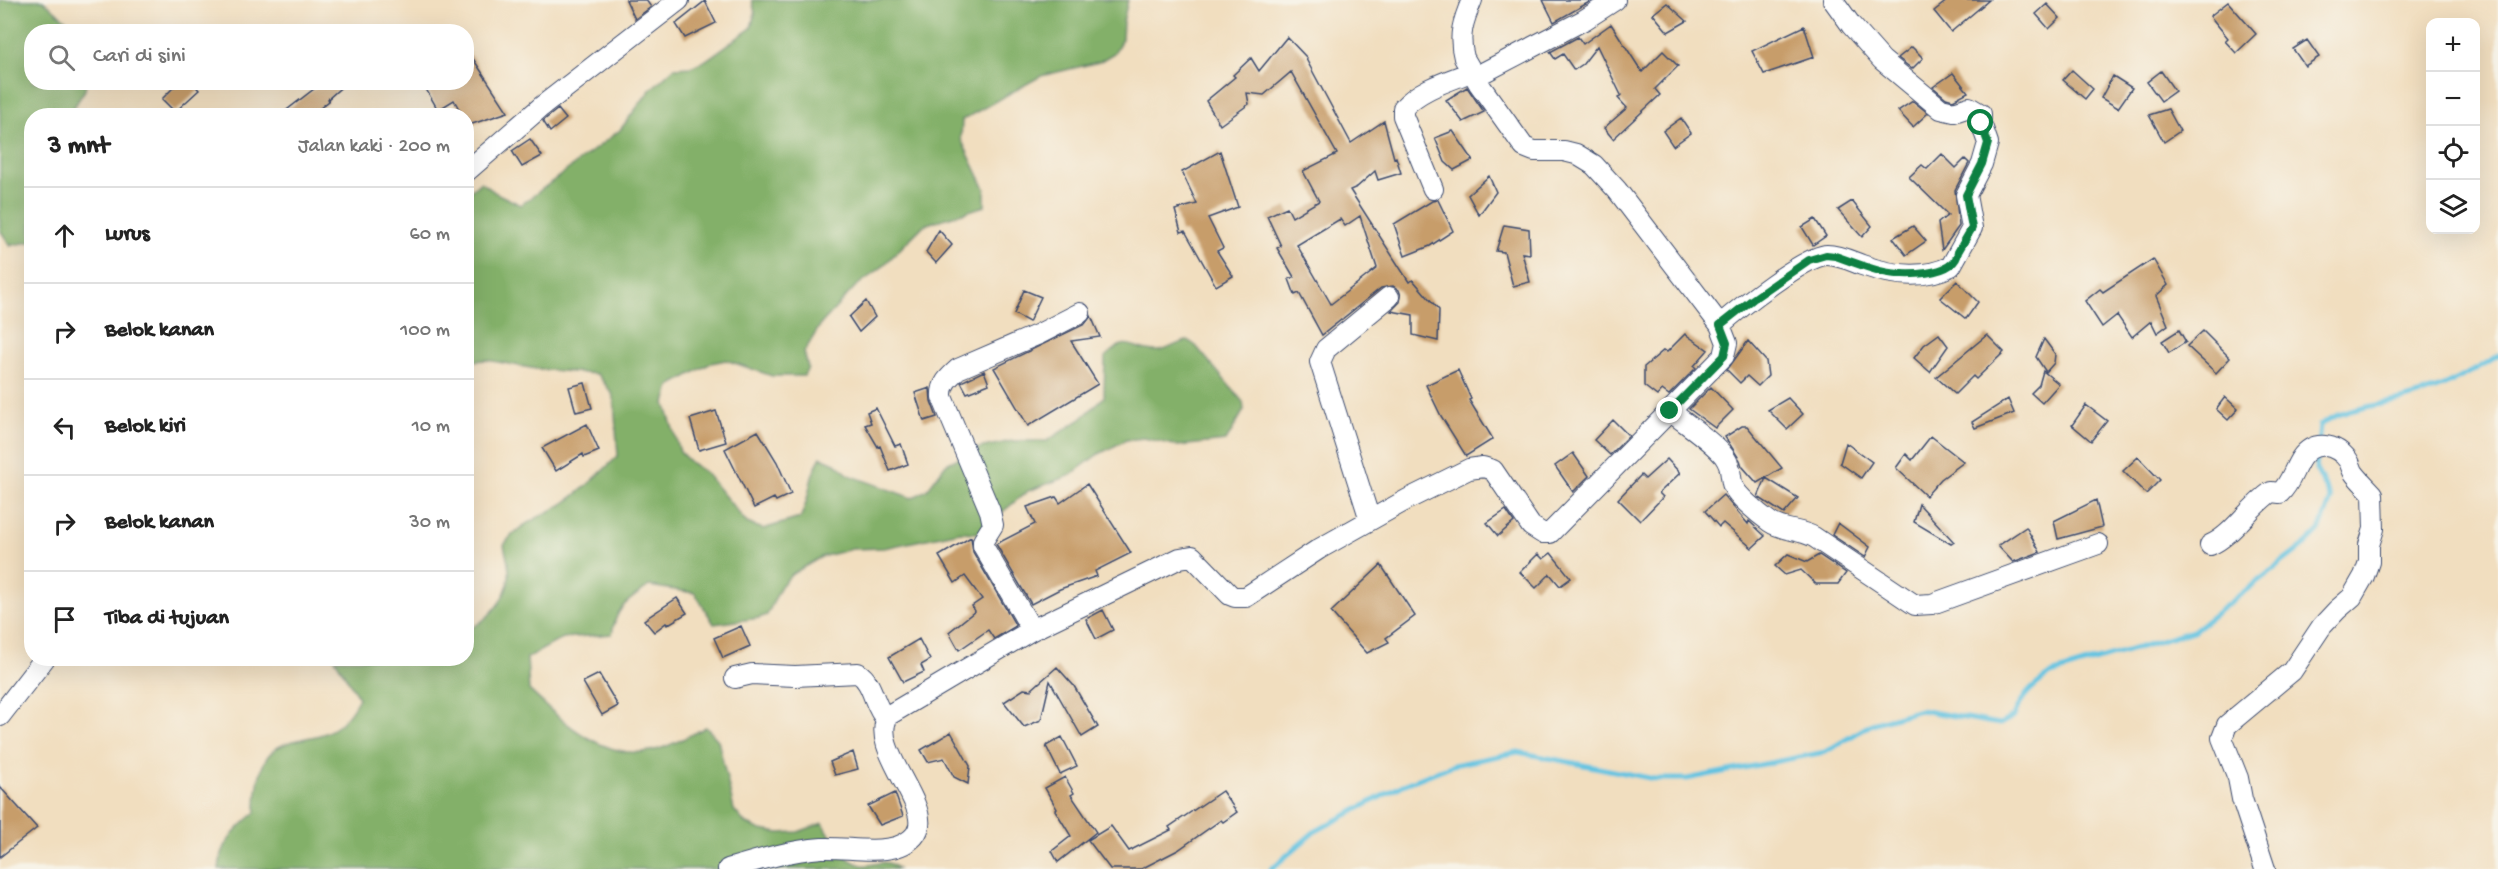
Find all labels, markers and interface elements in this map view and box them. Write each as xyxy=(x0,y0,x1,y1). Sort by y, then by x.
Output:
map controls xyxy=(2426,18,2480,234)
button: + xyxy=(2426,18,2480,72)
search box xyxy=(24,24,474,90)
icon: search xyxy=(45,41,78,74)
text: Cari di sini xyxy=(93,44,186,70)
button: − xyxy=(2426,72,2480,126)
route start xyxy=(1967,109,1993,135)
button: locate xyxy=(2426,126,2480,180)
text: 3 mnt xyxy=(48,132,109,163)
text: Jalan kaki · 200 m xyxy=(298,136,450,159)
button: layers xyxy=(2426,180,2480,234)
icon: ahead xyxy=(48,219,81,252)
text: Lurus xyxy=(105,222,150,248)
text: 60 m xyxy=(410,224,450,247)
icon: right xyxy=(48,315,81,348)
text: Belok kanan xyxy=(105,318,214,344)
text: 100 m xyxy=(400,320,450,343)
route end xyxy=(1656,397,1682,423)
icon: left xyxy=(48,411,81,444)
text: Belok kiri xyxy=(105,414,186,440)
text: 10 m xyxy=(412,416,450,439)
icon: right xyxy=(48,507,81,540)
text: Belok kanan xyxy=(105,510,214,536)
text: 30 m xyxy=(409,512,450,535)
icon: arrive xyxy=(48,603,81,636)
text: Tiba di tujuan xyxy=(105,606,229,632)

